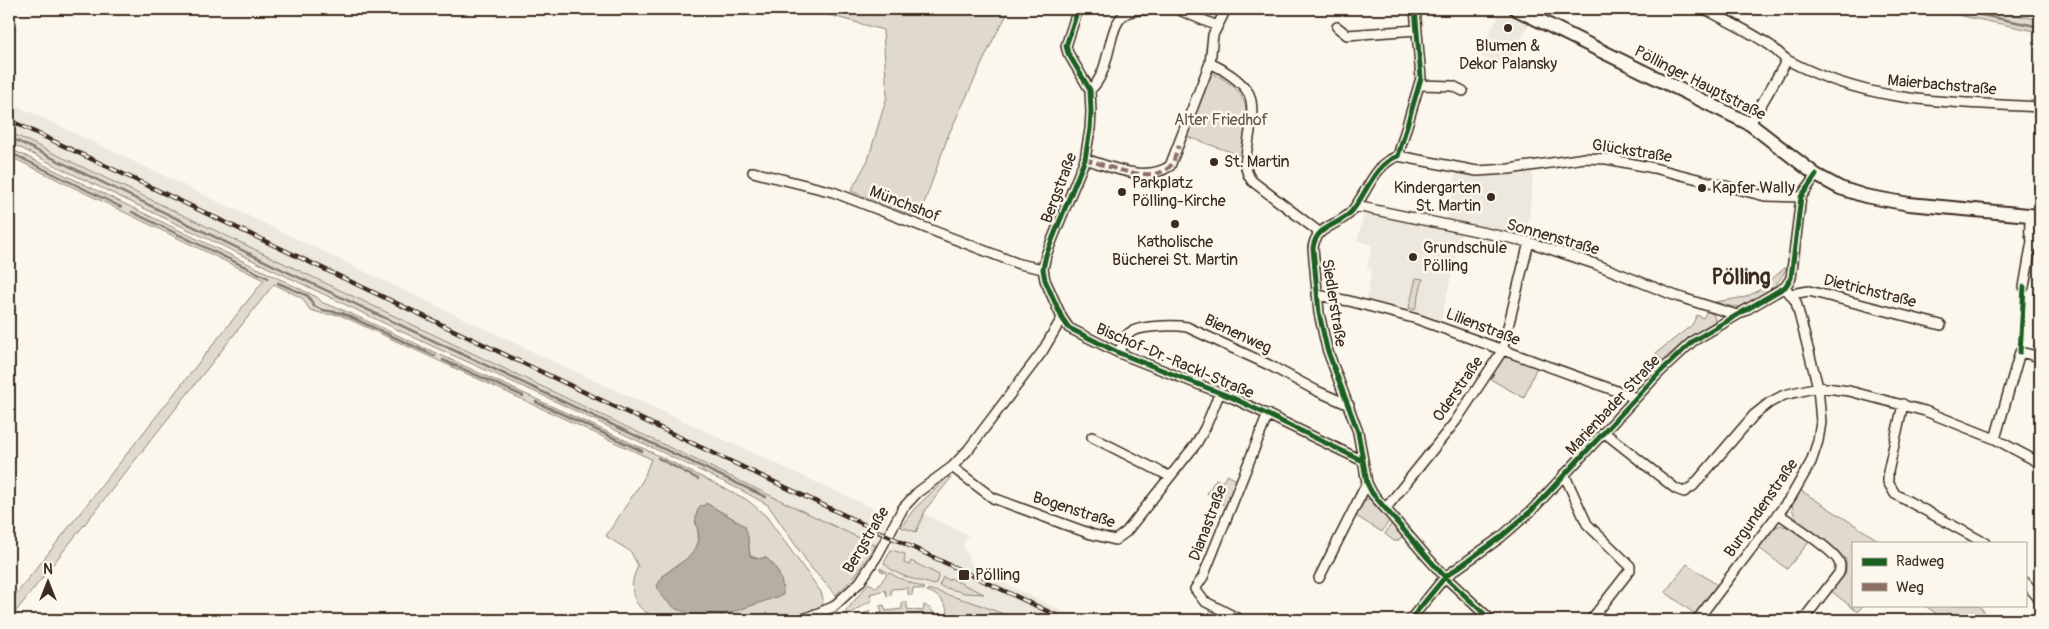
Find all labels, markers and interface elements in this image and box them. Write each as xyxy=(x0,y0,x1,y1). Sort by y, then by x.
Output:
marker: Blumen & Dekor Palansky xyxy=(1502,22,1514,34)
place label: Blumen & Dekor Palansky xyxy=(1459,36,1557,74)
street label: Pöllinger Hauptstraße xyxy=(1631,41,1769,125)
street label: Maierbachstraße xyxy=(1886,70,1998,100)
park label: Alter Friedhof xyxy=(1174,110,1269,130)
street label: Glückstraße xyxy=(1591,135,1674,167)
street label: Bergstraße xyxy=(1036,150,1082,226)
place label: St. Martin xyxy=(1224,152,1290,172)
marker: St. Martin xyxy=(1208,156,1220,168)
place label: Parkplatz Pölling-Kirche xyxy=(1132,173,1226,211)
place label: Kindergarten St. Martin xyxy=(1394,178,1481,216)
place label: Kapfer Wally xyxy=(1712,178,1795,198)
street label: Münchshof xyxy=(867,181,944,227)
marker: Kapfer Wally xyxy=(1696,182,1708,194)
marker: Parkplatz Pölling-Kirche xyxy=(1116,186,1128,198)
marker: Kindergarten St. Martin xyxy=(1485,191,1497,203)
street label: Sonnenstraße xyxy=(1504,214,1602,260)
marker: Katholische Bücherei St. Martin xyxy=(1169,218,1181,230)
place label: Katholische Bücherei St. Martin xyxy=(1112,232,1238,270)
place label: Grundschule Pölling xyxy=(1423,238,1507,276)
marker: Grundschule Pölling xyxy=(1407,251,1419,263)
street label: Siedlerstraße xyxy=(1317,258,1351,348)
district label: Pölling xyxy=(1711,264,1771,291)
street label: Dietrichstraße xyxy=(1822,270,1918,312)
street label: Lilienstraße xyxy=(1443,304,1523,350)
street label: Bienenweg xyxy=(1201,310,1275,358)
street label: Bischof-Dr.-Rackl-Straße xyxy=(1093,319,1257,403)
street label: Marienbader Straße xyxy=(1561,351,1665,459)
street label: Oderstraße xyxy=(1428,352,1488,426)
street label: Burgundenstraße xyxy=(1720,455,1802,561)
street label: Dianastraße xyxy=(1184,482,1232,564)
street label: Bogenstraße xyxy=(1030,487,1118,533)
street label: Bergstraße xyxy=(838,503,894,577)
legend xyxy=(1852,542,2026,606)
text: Radweg xyxy=(1896,552,1944,571)
north arrow xyxy=(22,556,72,606)
text: N xyxy=(43,561,53,578)
place label: Pölling xyxy=(975,565,1020,585)
marker: Pölling xyxy=(957,568,971,582)
text: Weg xyxy=(1896,578,1924,597)

